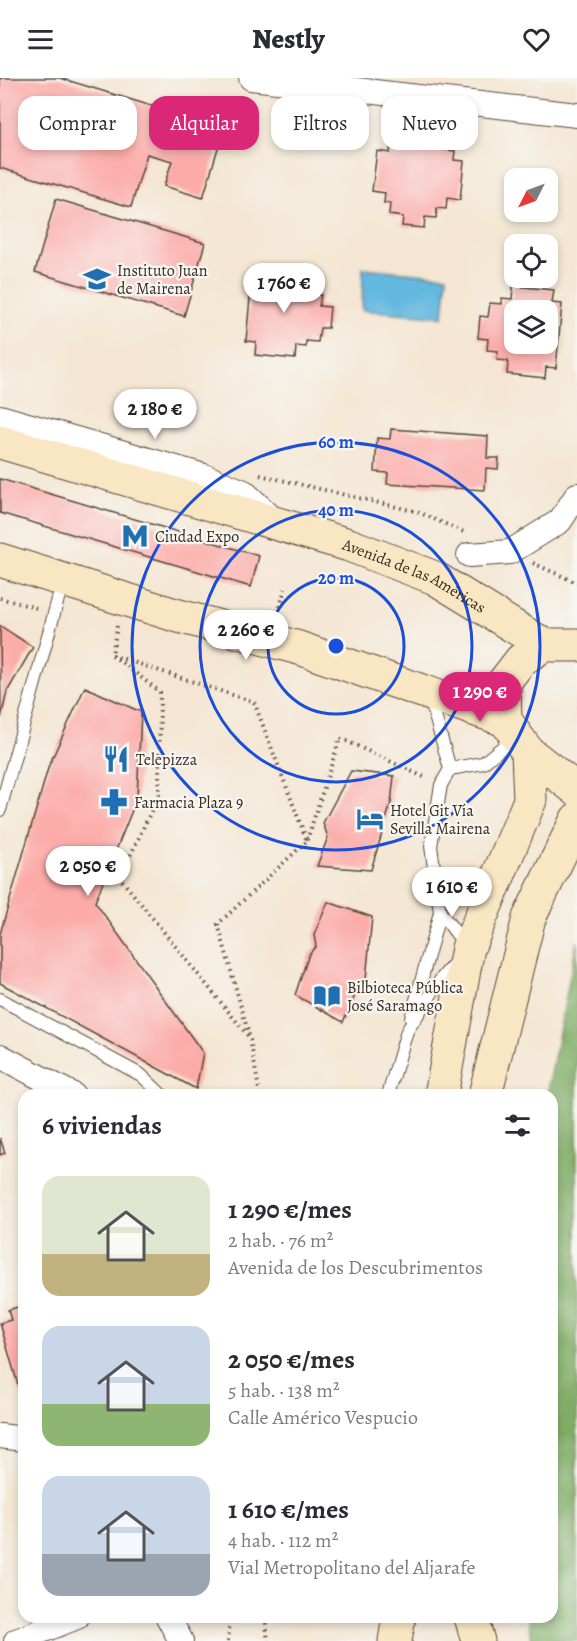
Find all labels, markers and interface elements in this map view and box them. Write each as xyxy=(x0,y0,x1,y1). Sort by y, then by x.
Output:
text: Nestly xyxy=(252,21,325,57)
icon: menu xyxy=(24,23,57,56)
icon: heart xyxy=(520,23,553,56)
chip: Comprar xyxy=(18,96,137,150)
chip: Alquilar xyxy=(149,96,259,150)
chip: Filtros xyxy=(271,96,369,150)
chip: Nuevo xyxy=(381,96,478,150)
north arrow xyxy=(504,168,558,222)
map controls xyxy=(504,168,558,354)
button: locate xyxy=(504,234,558,288)
place label: Instituto Juan de Mairena xyxy=(117,260,208,300)
pin: 1 760 € xyxy=(229,263,339,314)
school or university icon: Instituto Juan de Mairena xyxy=(82,264,112,294)
text: 1 760 € xyxy=(257,269,311,296)
button: layers xyxy=(504,300,558,354)
pin: 2 180 € xyxy=(100,389,210,440)
text: 2 180 € xyxy=(128,395,182,422)
text: 60 m xyxy=(318,430,354,454)
text: 40 m xyxy=(318,498,354,522)
metro station icon: Ciudad Expo xyxy=(120,521,150,551)
place label: Ciudad Expo xyxy=(155,526,239,548)
street label: Avenida de las Américas xyxy=(339,533,490,619)
text: 20 m xyxy=(318,566,354,590)
pin: 2 260 € xyxy=(191,610,301,661)
text: 2 260 € xyxy=(217,616,275,643)
centre of rings xyxy=(326,636,346,656)
pin: 1 290 € xyxy=(425,672,535,723)
text: 1 290 € xyxy=(453,678,507,705)
restaurant icon: Telepizza xyxy=(101,744,131,774)
place label: Telepizza xyxy=(136,749,198,771)
pharmacy icon: Farmacia Plaza 9 xyxy=(99,787,129,817)
place label: Farmacia Plaza 9 xyxy=(134,792,243,814)
place label: Hotel Git Vía Sevilla Mairena xyxy=(390,800,491,840)
hotel icon: Hotel Git Vía Sevilla Mairena xyxy=(355,804,385,834)
pin: 2 050 € xyxy=(33,846,143,897)
text: 2 050 € xyxy=(60,852,116,879)
pin: 1 610 € xyxy=(397,867,507,918)
text: 1 610 € xyxy=(426,873,478,900)
place label: Bilbioteca Pública José Saramago xyxy=(347,977,464,1017)
library icon: Bilbioteca Pública José Saramago xyxy=(312,981,342,1011)
text: 6 viviendas xyxy=(42,1108,162,1143)
icon: filters xyxy=(501,1109,534,1142)
text: 1 290 €/mes xyxy=(228,1192,352,1227)
icon: home xyxy=(90,1200,162,1272)
text: 2 hab. · 76 m² xyxy=(228,1227,333,1254)
text: Avenida de los Descubrimentos xyxy=(228,1254,483,1281)
text: 2 050 €/mes xyxy=(228,1342,355,1377)
icon: home xyxy=(90,1350,162,1422)
text: 5 hab. · 138 m² xyxy=(228,1377,340,1404)
text: Calle Américo Vespucio xyxy=(228,1404,418,1431)
text: 1 610 €/mes xyxy=(228,1492,349,1527)
icon: home xyxy=(90,1500,162,1572)
text: 4 hab. · 112 m² xyxy=(228,1527,338,1554)
text: Vial Metropolitano del Aljarafe xyxy=(228,1554,476,1581)

